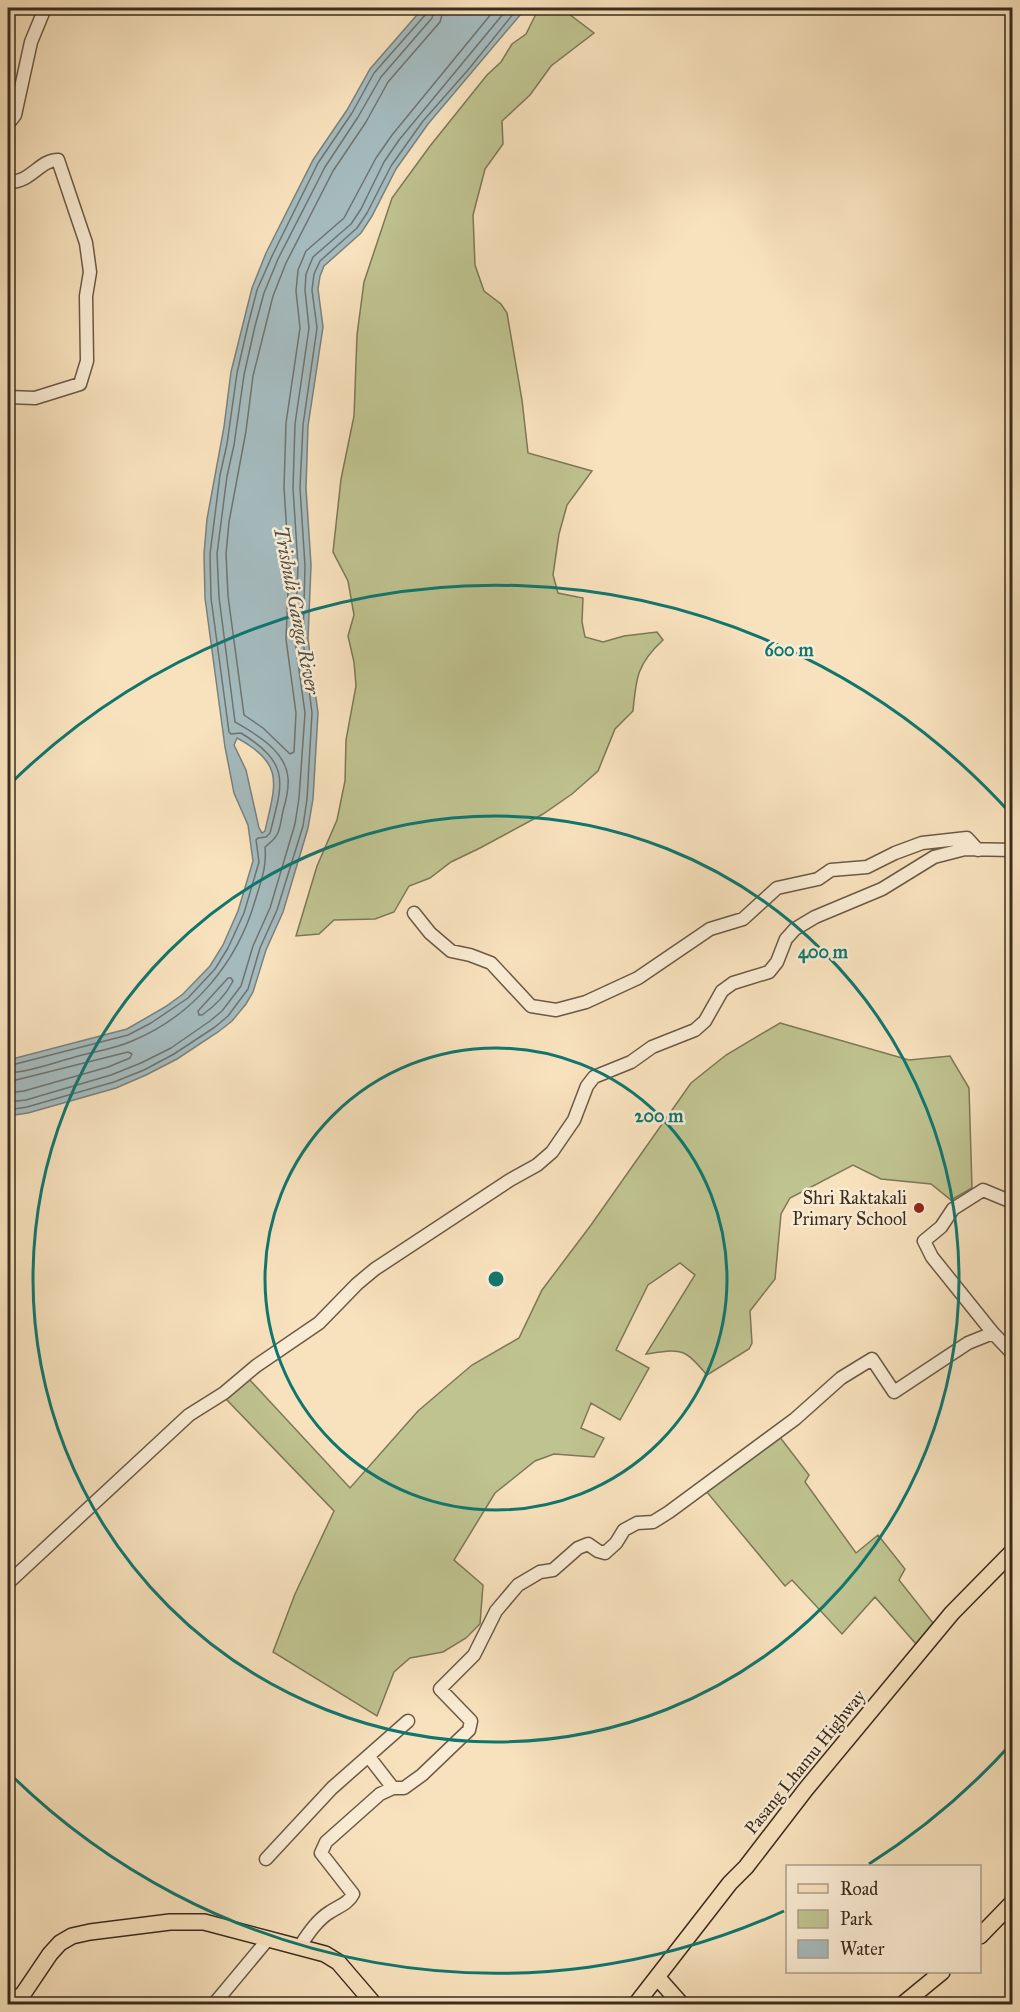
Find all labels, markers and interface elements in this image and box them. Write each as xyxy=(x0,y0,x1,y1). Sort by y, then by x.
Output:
water label: Trishuli Ganga River xyxy=(269,524,325,698)
text: 600 m xyxy=(764,639,814,661)
text: 400 m xyxy=(798,941,849,964)
text: 200 m xyxy=(635,1105,684,1127)
place label: Shri Raktakali Primary School xyxy=(792,1187,907,1230)
marker: Shri Raktakali Primary School xyxy=(912,1201,926,1215)
centre of rings xyxy=(486,1269,506,1289)
street label: Pasang Lhamu Highway xyxy=(740,1685,871,1839)
legend xyxy=(786,1865,981,1973)
text: Road xyxy=(840,1878,878,1900)
text: Park xyxy=(840,1908,873,1930)
text: Water xyxy=(840,1938,885,1960)

